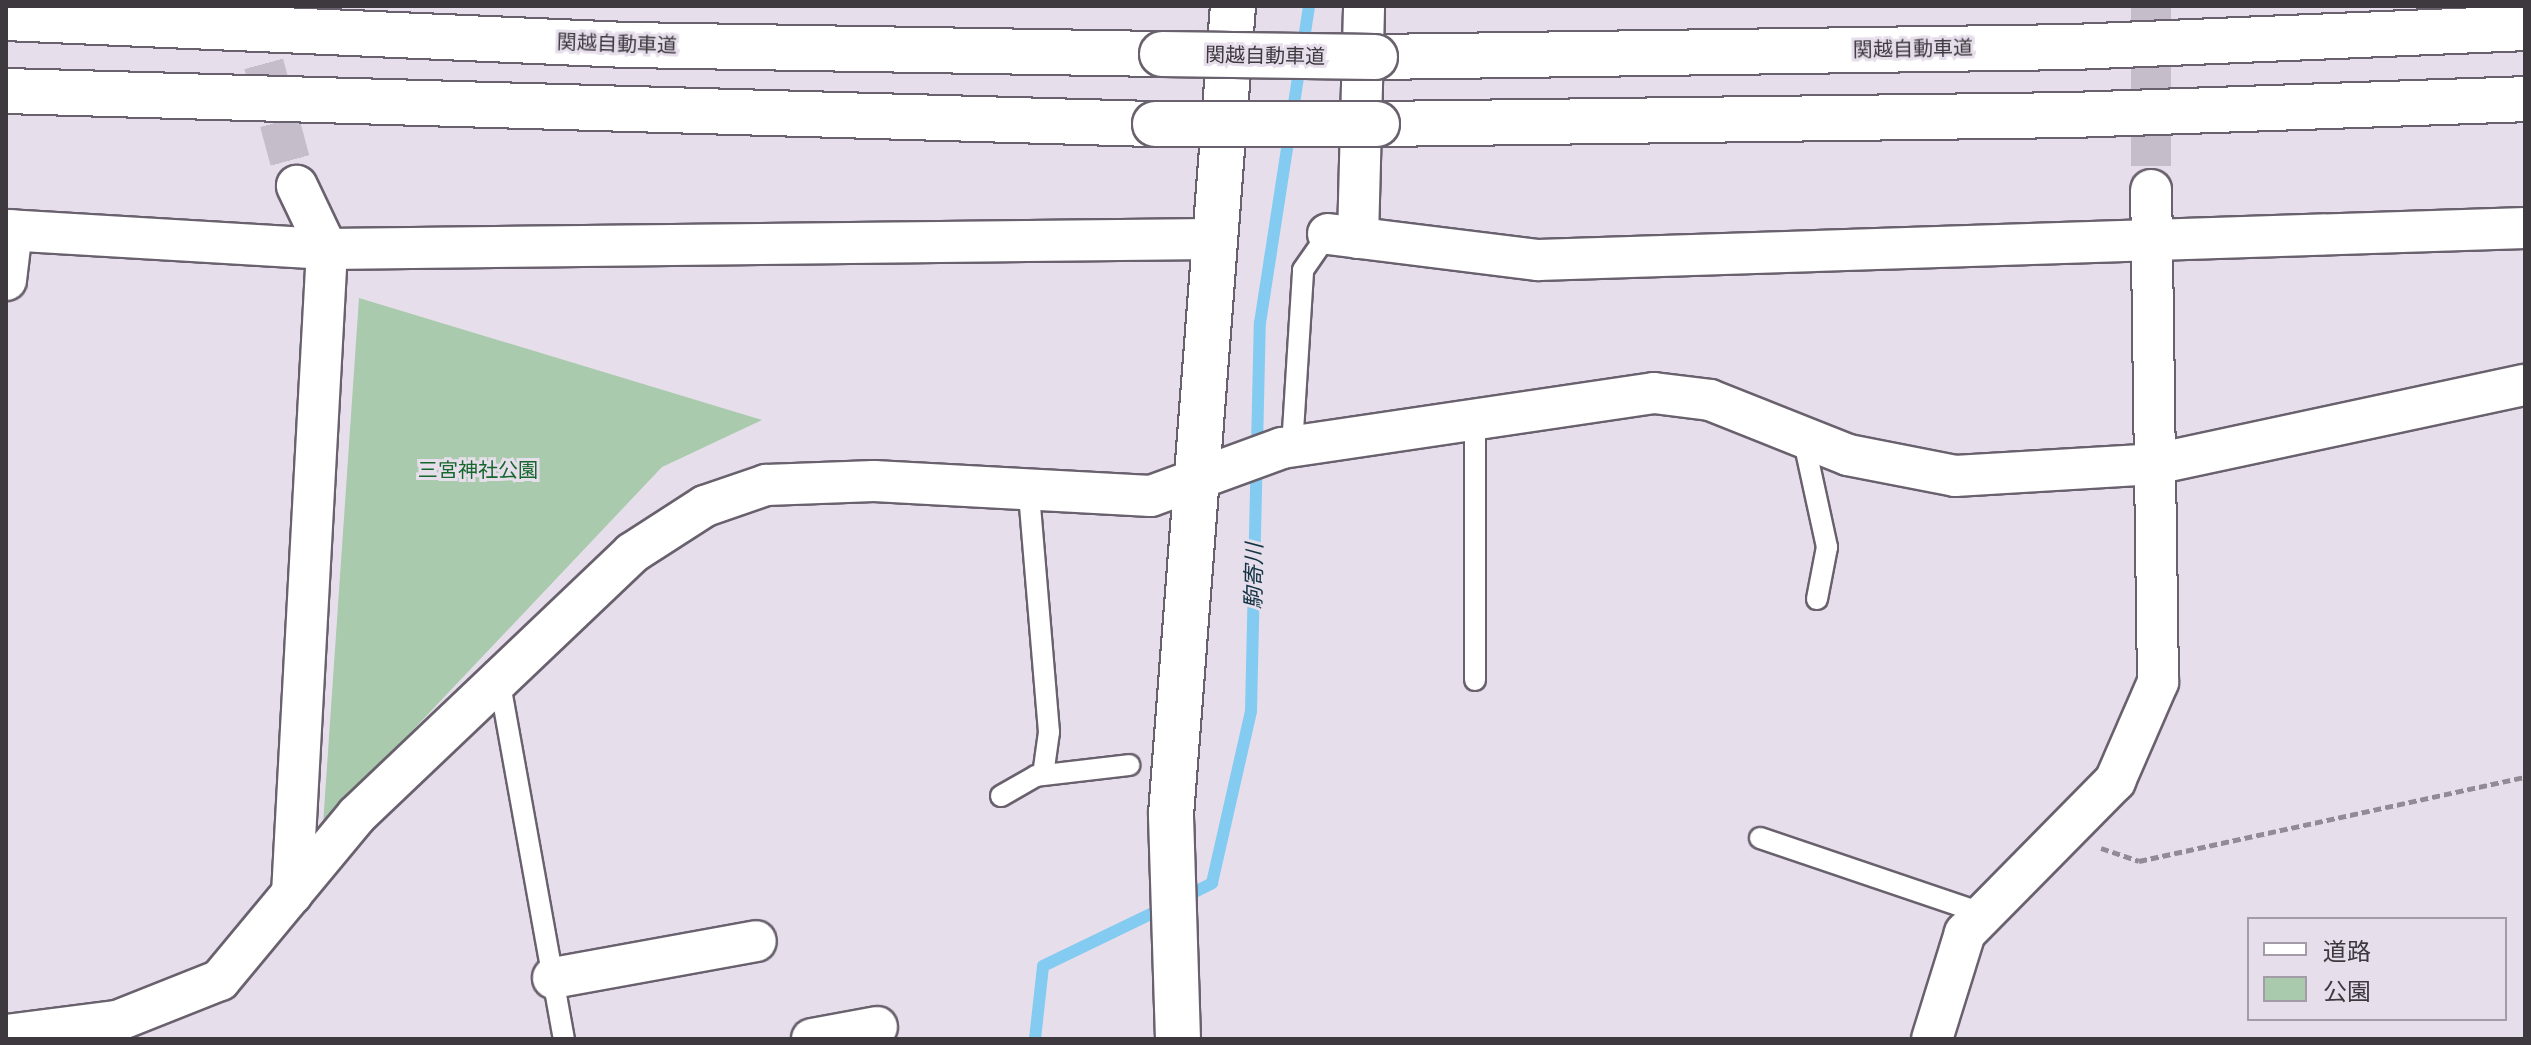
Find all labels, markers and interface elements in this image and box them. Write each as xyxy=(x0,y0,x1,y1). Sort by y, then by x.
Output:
street label: 関越自動車道 xyxy=(557,30,677,58)
street label: 関越自動車道 xyxy=(1853,36,1973,62)
street label: 関越自動車道 xyxy=(1205,43,1325,69)
park label: 三宮神社公園 xyxy=(418,458,538,482)
water label: 駒寄川 xyxy=(1240,543,1268,609)
legend xyxy=(2247,917,2507,1021)
text: 道路 xyxy=(2323,937,2371,966)
text: 公園 xyxy=(2323,977,2371,1006)

